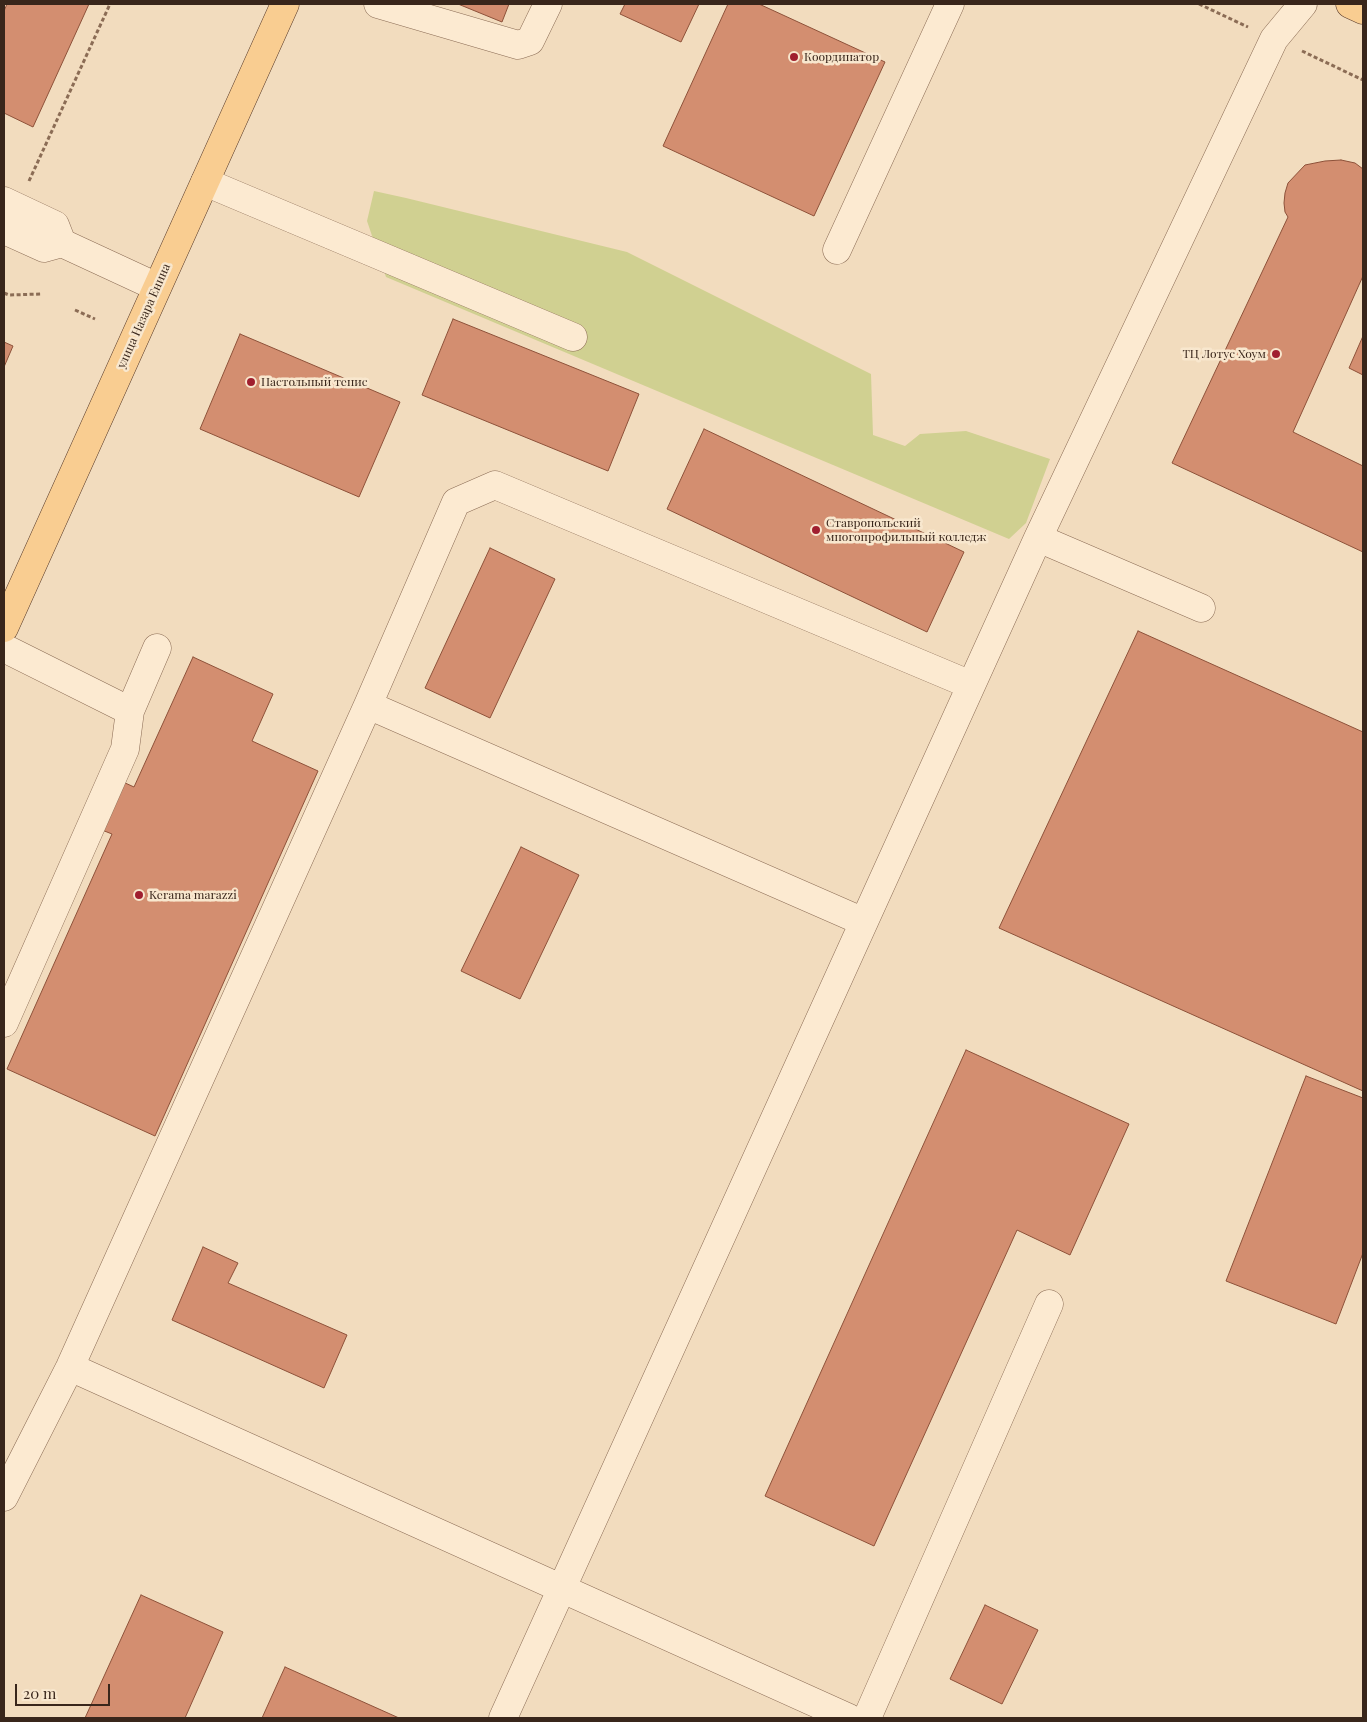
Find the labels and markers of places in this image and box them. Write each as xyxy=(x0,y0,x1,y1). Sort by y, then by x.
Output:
place label: Координатор xyxy=(804,50,879,64)
marker: Координатор xyxy=(788,51,800,63)
place label: ТЦ Лотус Хоум xyxy=(1182,347,1266,361)
marker: ТЦ Лотус Хоум xyxy=(1270,348,1282,360)
place label: Настольный тенис xyxy=(261,375,368,389)
marker: Настольный тенис xyxy=(245,376,257,388)
place label: Ставропольский многопрофильный колледж xyxy=(826,516,986,544)
marker: Ставропольский многопрофильный колледж xyxy=(810,524,822,536)
place label: Kerama marazzi xyxy=(149,888,237,902)
marker: Kerama marazzi xyxy=(133,889,145,901)

